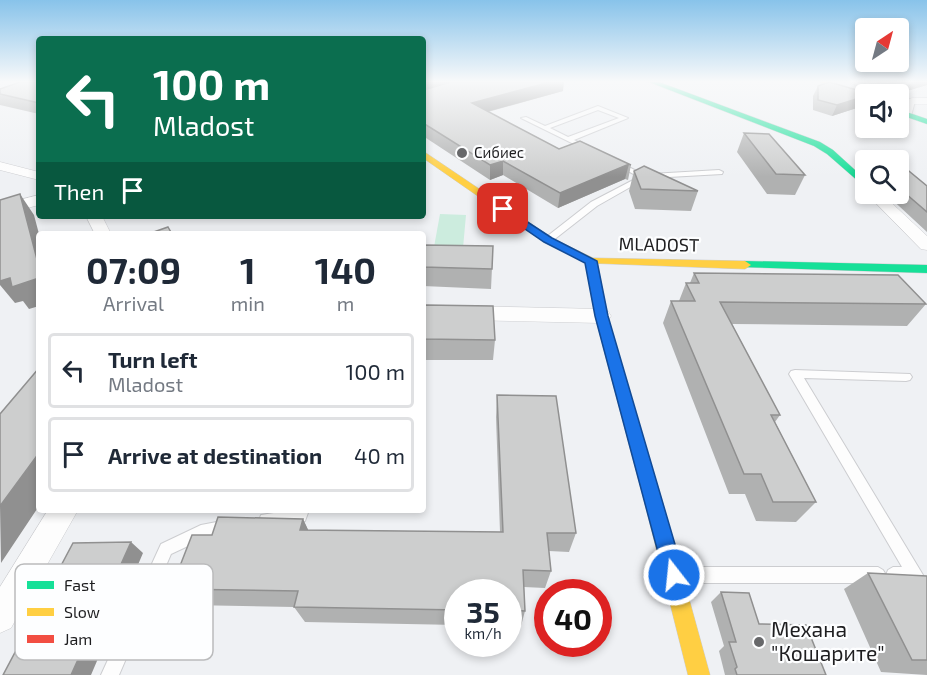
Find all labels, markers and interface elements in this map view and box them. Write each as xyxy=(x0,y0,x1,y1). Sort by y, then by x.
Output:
north arrow xyxy=(855,18,909,72)
map controls xyxy=(855,18,909,204)
text: 100 m xyxy=(153,58,270,108)
icon: left xyxy=(54,60,132,138)
button: sound xyxy=(855,84,909,138)
text: Mladost xyxy=(153,109,254,141)
place label: Сибиес xyxy=(474,143,524,161)
marker: Сибиес xyxy=(455,146,469,160)
button: search xyxy=(855,150,909,204)
icon: arrive xyxy=(116,174,149,207)
text: Then xyxy=(54,178,104,204)
pin xyxy=(477,183,528,234)
icon: arrive xyxy=(486,192,519,225)
street label: MLADOST xyxy=(618,232,700,256)
text: 07:09 xyxy=(86,248,181,291)
text: 1 xyxy=(240,248,256,291)
text: 140 xyxy=(315,248,376,291)
text: Arrival xyxy=(103,291,164,315)
text: min xyxy=(231,291,265,315)
text: m xyxy=(337,291,354,315)
text: Turn left xyxy=(108,346,197,372)
icon: left xyxy=(57,354,90,387)
text: 100 m xyxy=(346,358,405,384)
text: Mladost xyxy=(108,372,183,396)
icon: arrive xyxy=(57,438,90,471)
text: Arrive at destination xyxy=(108,442,322,468)
text: 40 m xyxy=(354,442,405,468)
position arrow xyxy=(642,543,706,607)
legend xyxy=(15,564,213,660)
text: Fast xyxy=(64,575,95,594)
speed limit sign: 40 xyxy=(534,579,612,657)
text: 35 xyxy=(466,593,500,629)
text: Slow xyxy=(64,602,100,621)
place label: Механа "Кошарите" xyxy=(771,616,885,665)
text: km/h xyxy=(464,624,502,642)
text: Jam xyxy=(64,629,92,648)
marker: Механа "Кошарите" xyxy=(752,635,766,649)

